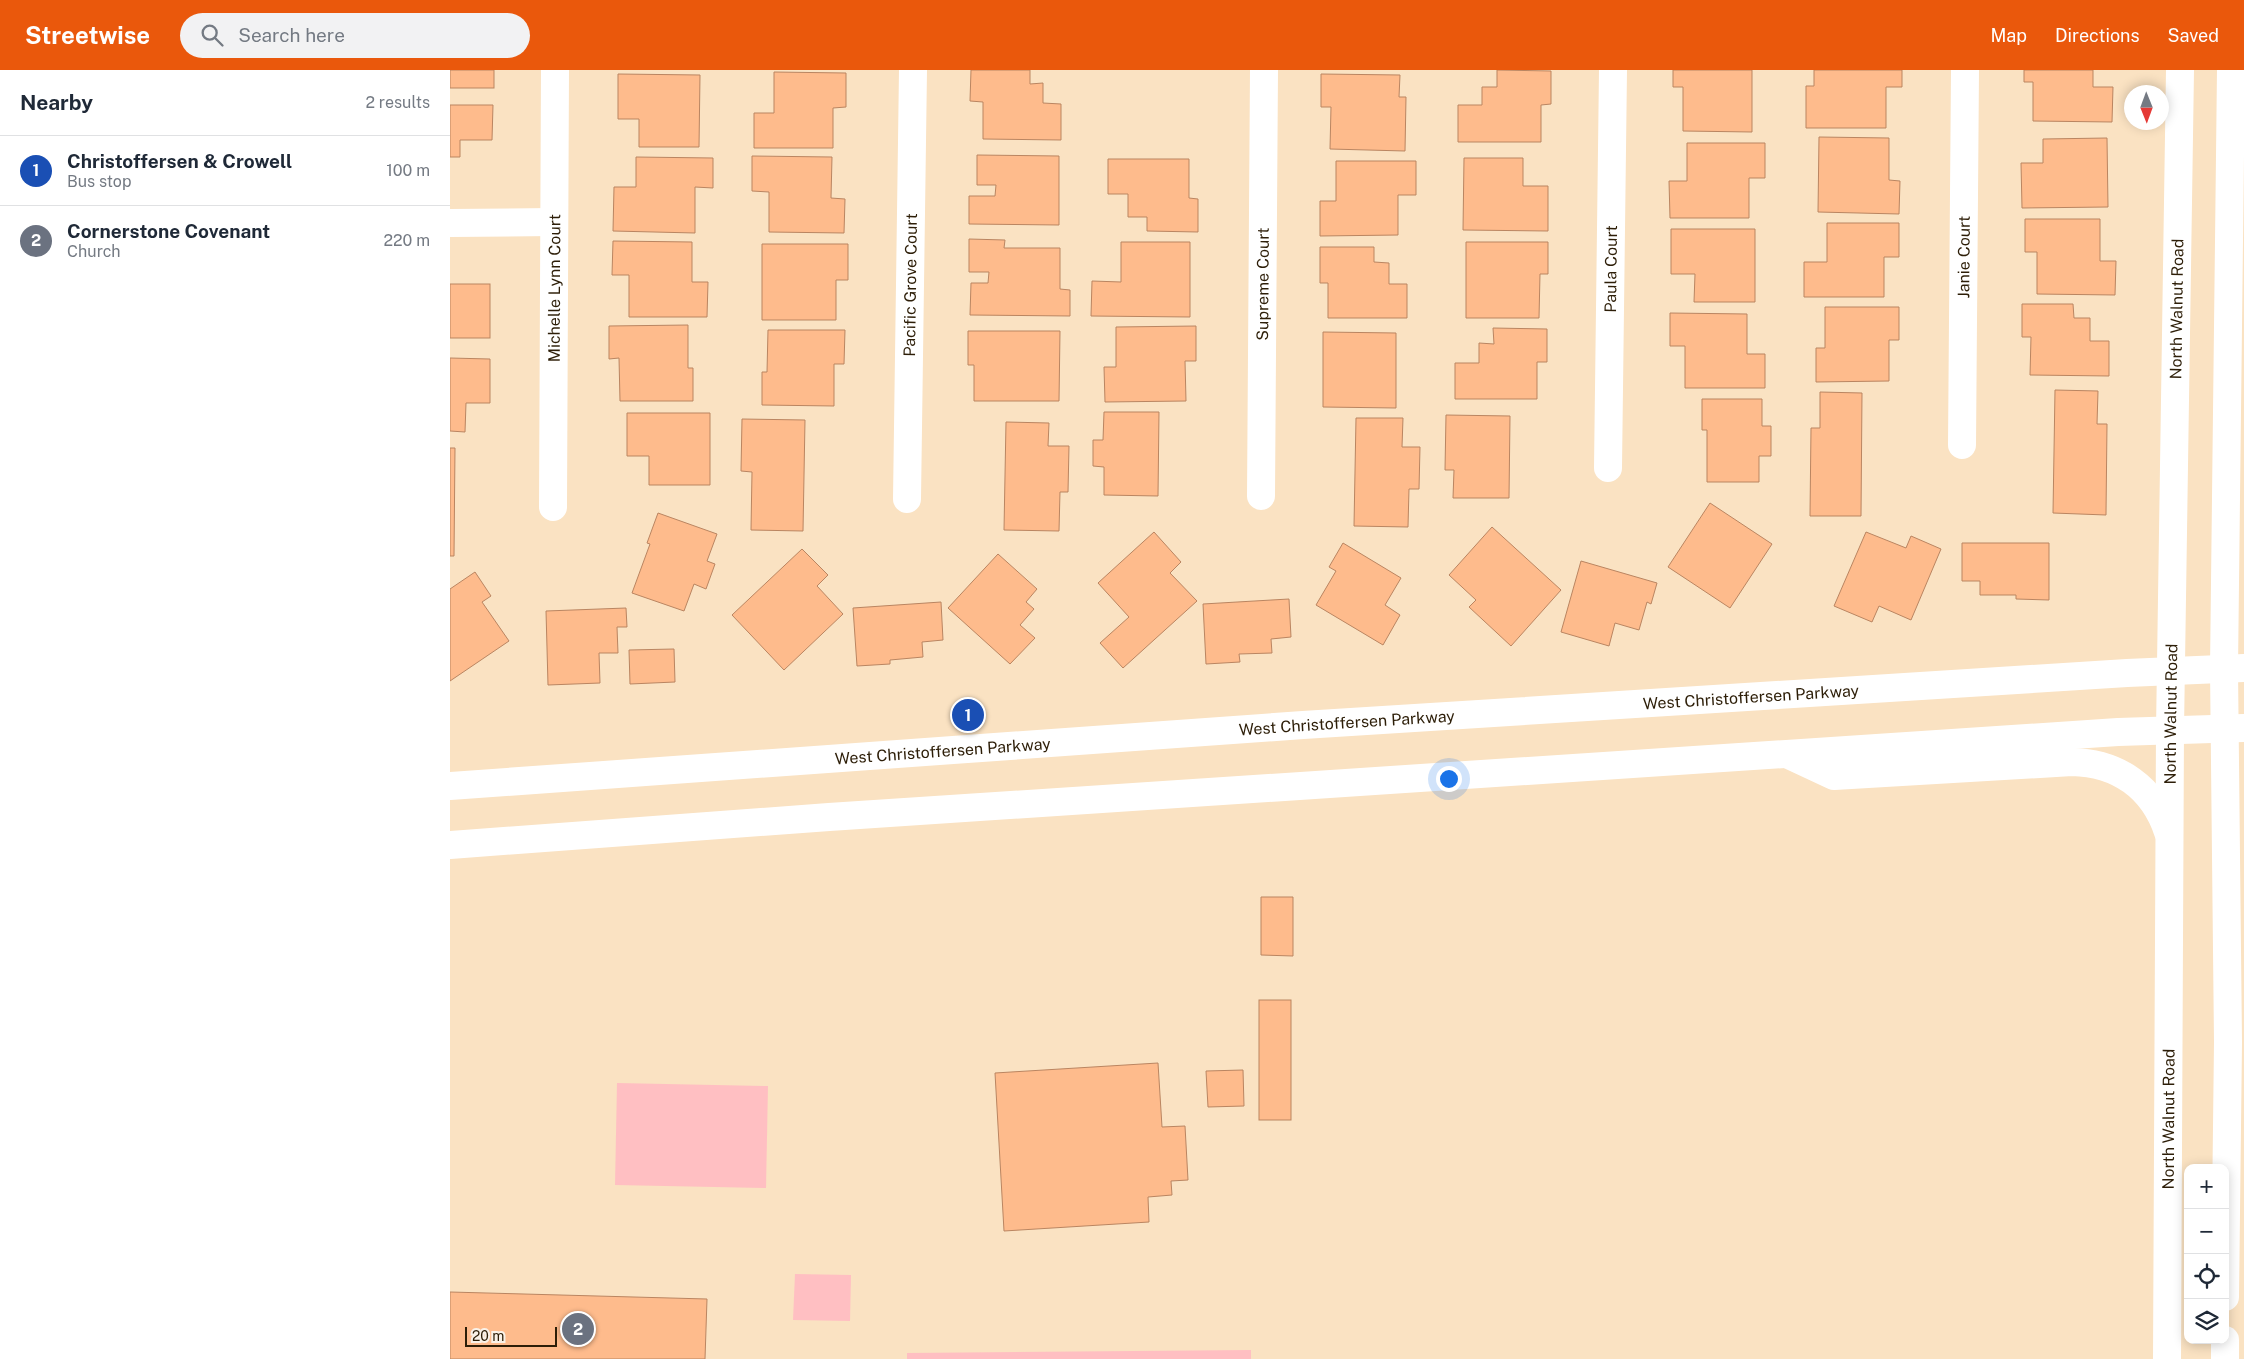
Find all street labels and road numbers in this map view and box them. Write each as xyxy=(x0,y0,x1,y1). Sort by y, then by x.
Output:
street label: Pacific Grove Court xyxy=(899,213,920,357)
street label: Michelle Lynn Court xyxy=(544,214,564,362)
street label: Janie Court xyxy=(1954,216,1973,299)
street label: Paula Court xyxy=(1600,225,1621,313)
street label: Supreme Court xyxy=(1253,227,1272,341)
street label: North Walnut Road xyxy=(2166,238,2187,380)
street label: North Walnut Road xyxy=(2160,643,2181,784)
street label: West Christoffersen Parkway xyxy=(1642,680,1860,713)
street label: West Christoffersen Parkway xyxy=(1238,706,1456,739)
street label: West Christoffersen Parkway xyxy=(834,734,1052,768)
street label: North Walnut Road xyxy=(2158,1049,2178,1189)

